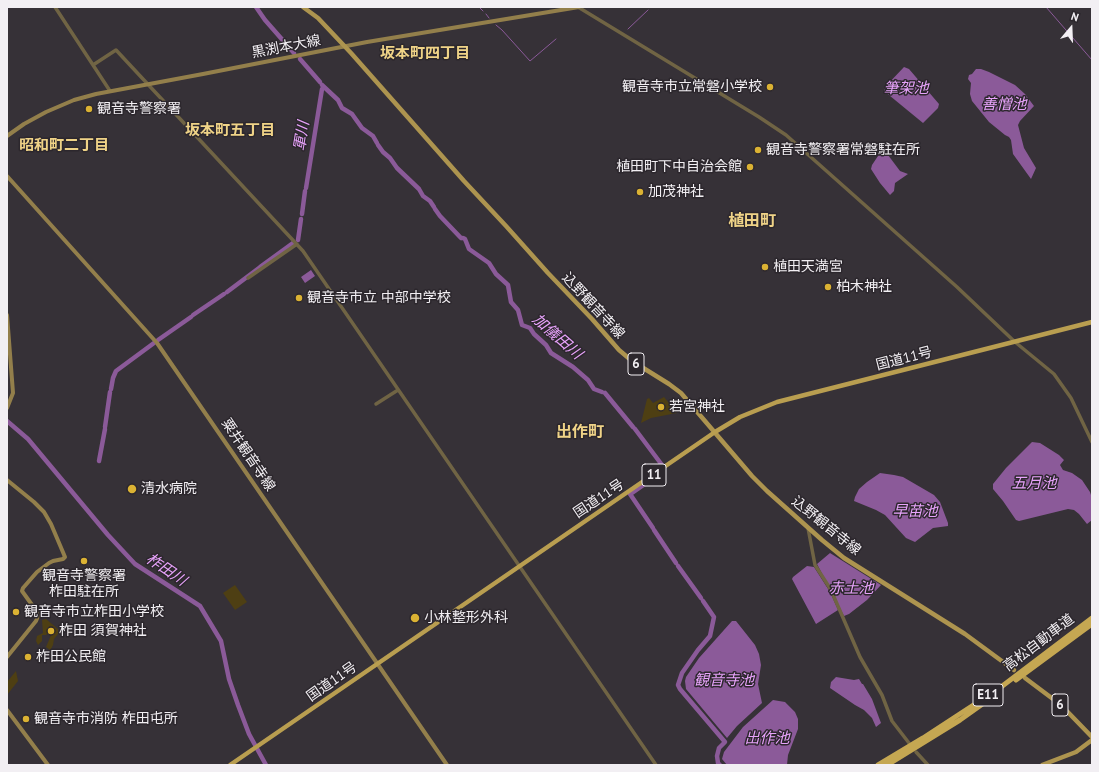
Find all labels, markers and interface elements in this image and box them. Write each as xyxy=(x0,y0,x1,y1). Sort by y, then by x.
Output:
north arrow xyxy=(1051,8,1091,48)
text: N xyxy=(1069,9,1081,24)
street label: 黒渕本大線 xyxy=(250,32,322,62)
district label: 坂本町四丁目 xyxy=(380,45,470,63)
place label: 観音寺市立常磐小学校 xyxy=(622,79,762,95)
water label: 筆架池 xyxy=(884,80,928,98)
marker: 観音寺市立常磐小学校 xyxy=(765,82,775,92)
water label: 善憎池 xyxy=(982,96,1026,114)
place label: 観音寺警察署 xyxy=(97,101,181,117)
marker: 観音寺警察署 xyxy=(84,104,94,114)
water label: 軍川 xyxy=(291,120,313,152)
district label: 坂本町五丁目 xyxy=(185,122,275,140)
district label: 昭和町二丁目 xyxy=(19,137,109,155)
place label: 観音寺警察署常磐駐在所 xyxy=(766,142,920,158)
marker: 観音寺警察署常磐駐在所 xyxy=(753,145,763,155)
place label: 植田町下中自治会館 xyxy=(616,159,742,175)
marker: 植田町下中自治会館 xyxy=(745,162,755,172)
place label: 加茂神社 xyxy=(648,184,704,200)
marker: 加茂神社 xyxy=(635,187,645,197)
district label: 植田町 xyxy=(728,211,776,231)
place label: 植田天満宮 xyxy=(773,259,843,275)
marker: 植田天満宮 xyxy=(760,262,770,272)
street label: 込野観音寺線 xyxy=(558,270,628,342)
place label: 柏木神社 xyxy=(836,279,892,295)
marker: 柏木神社 xyxy=(823,282,833,292)
place label: 観音寺市立 中部中学校 xyxy=(307,290,451,306)
marker: 観音寺市立 中部中学校 xyxy=(294,293,304,303)
water label: 加儀田川 xyxy=(528,311,586,363)
street label: 国道11号 xyxy=(874,344,934,374)
road number: 6 xyxy=(628,353,644,375)
place label: 若宮神社 xyxy=(669,399,725,415)
marker: 若宮神社 xyxy=(656,402,666,412)
street label: 粟井観音寺線 xyxy=(218,415,278,495)
district label: 出作町 xyxy=(556,422,604,442)
road number: 11 xyxy=(642,464,666,486)
water label: 五月池 xyxy=(1012,475,1056,493)
street label: 国道11号 xyxy=(571,476,627,522)
place label: 清水病院 xyxy=(141,481,197,497)
marker: 清水病院 xyxy=(126,483,138,495)
street label: 込野観音寺線 xyxy=(788,493,864,559)
water label: 早苗池 xyxy=(893,503,937,521)
water label: 柞田川 xyxy=(142,550,190,590)
marker: 観音寺警察署 柞田駐在所 xyxy=(79,556,89,566)
place label: 観音寺警察署 柞田駐在所 xyxy=(42,568,126,600)
water label: 赤土池 xyxy=(829,580,873,598)
place label: 観音寺市立柞田小学校 xyxy=(24,604,164,620)
marker: 観音寺市立柞田小学校 xyxy=(11,607,21,617)
place label: 小林整形外科 xyxy=(424,610,508,626)
street label: 高松自動車道 xyxy=(1000,611,1078,675)
marker: 小林整形外科 xyxy=(409,612,421,624)
place label: 柞田 須賀神社 xyxy=(59,623,147,639)
marker: 柞田 須賀神社 xyxy=(46,626,56,636)
place label: 柞田公民館 xyxy=(36,649,106,665)
marker: 柞田公民館 xyxy=(23,652,33,662)
street label: 国道11号 xyxy=(304,659,360,705)
water label: 観音寺池 xyxy=(694,672,754,690)
road number: E11 xyxy=(973,684,1003,706)
road number: 6 xyxy=(1052,694,1068,716)
place label: 観音寺市消防 柞田屯所 xyxy=(34,711,178,727)
marker: 観音寺市消防 柞田屯所 xyxy=(21,714,31,724)
water label: 出作池 xyxy=(745,730,789,748)

